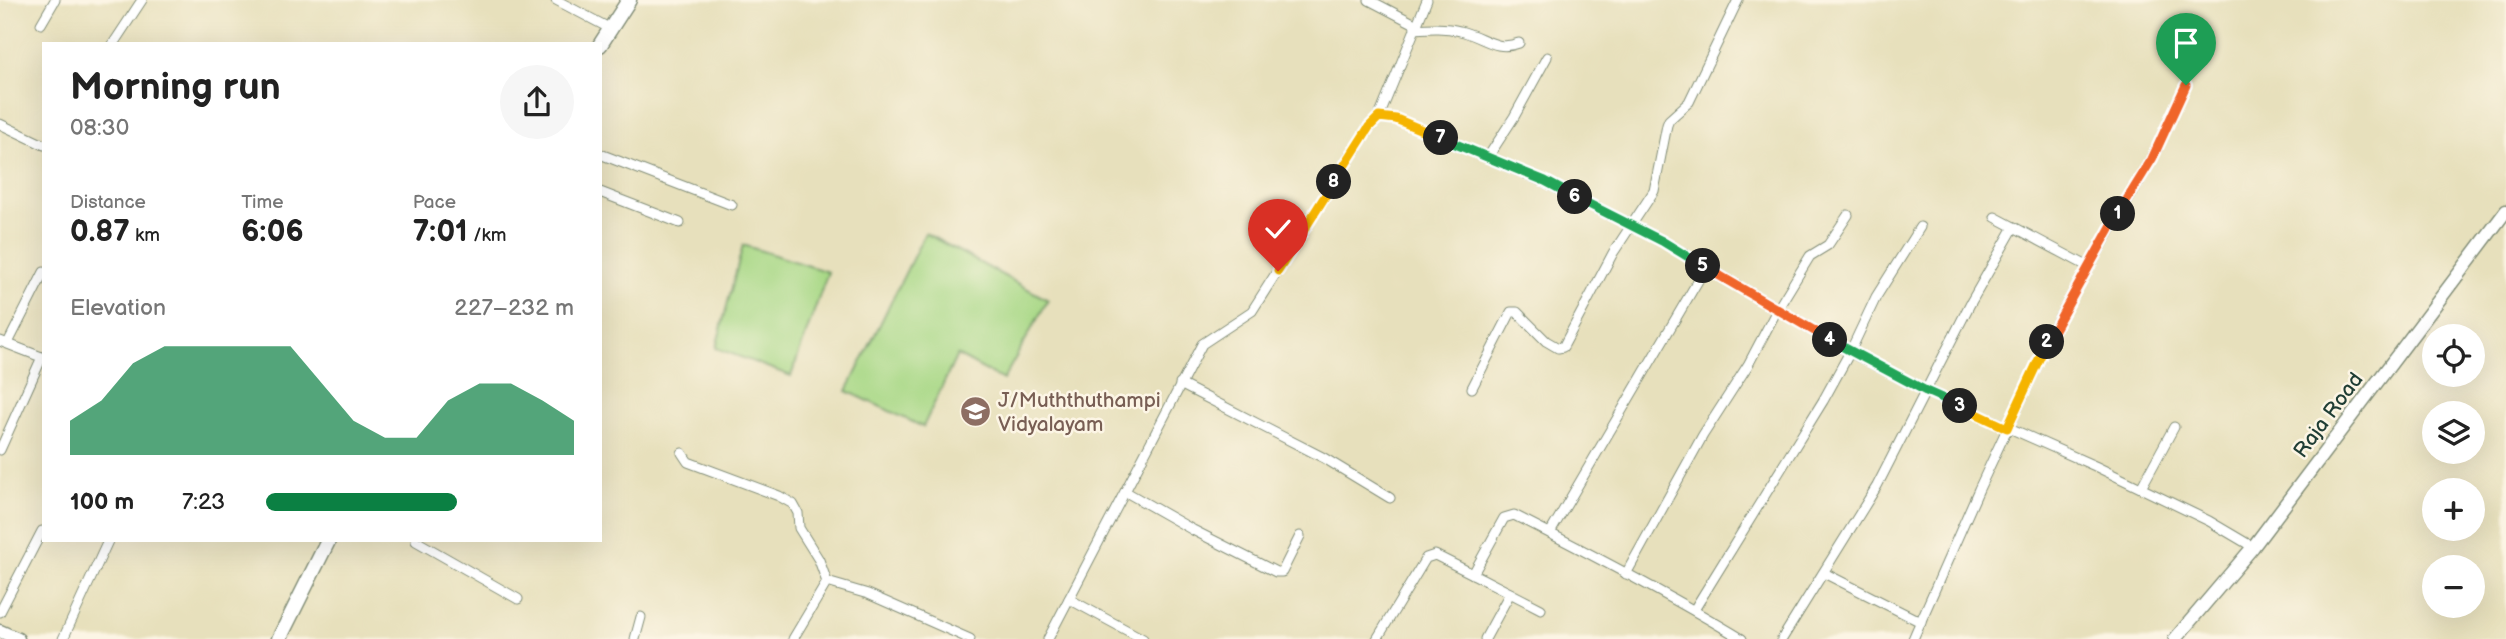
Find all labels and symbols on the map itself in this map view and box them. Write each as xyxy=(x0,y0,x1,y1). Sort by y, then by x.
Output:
pin xyxy=(2156,13,2216,85)
pin: 7 xyxy=(1424,120,1458,156)
pin: 8 xyxy=(1316,164,1352,200)
pin: 6 xyxy=(1558,180,1592,214)
pin: 1 xyxy=(2100,196,2136,232)
pin xyxy=(1248,199,1308,271)
pin: 5 xyxy=(1686,248,1720,284)
pin: 4 xyxy=(1812,322,1848,358)
pin: 2 xyxy=(2030,324,2064,360)
street label: Raja Road xyxy=(2288,368,2369,463)
place label: J/Muththuthampi Vidyalayam xyxy=(998,388,1161,437)
pin: 3 xyxy=(1942,388,1978,424)
school or university icon: J/Muththuthampi Vidyalayam xyxy=(958,395,992,429)

